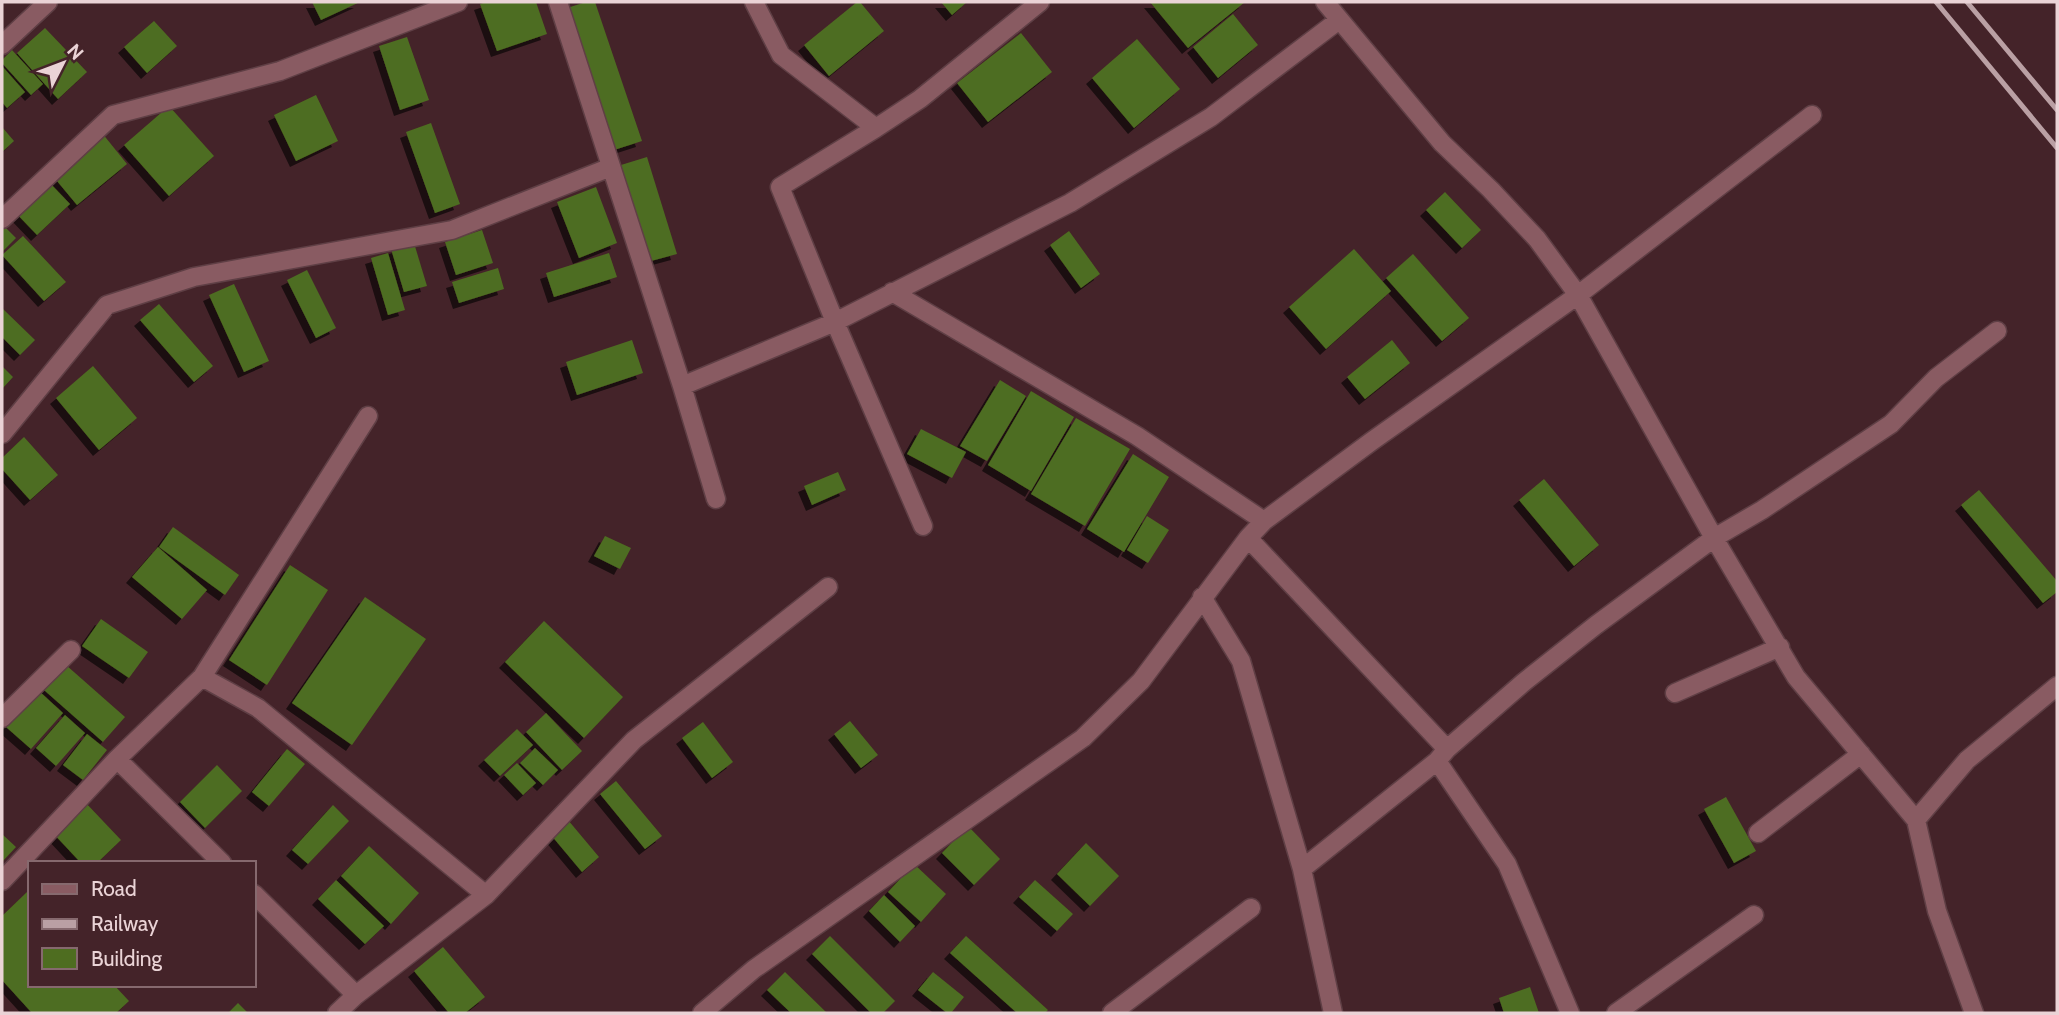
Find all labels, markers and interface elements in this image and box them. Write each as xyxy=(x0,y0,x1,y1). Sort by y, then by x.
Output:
north arrow xyxy=(28,28,98,98)
text: N xyxy=(62,39,88,65)
legend xyxy=(28,861,256,987)
text: Road xyxy=(91,876,137,901)
text: Railway xyxy=(91,911,159,936)
text: Building xyxy=(91,946,163,971)

